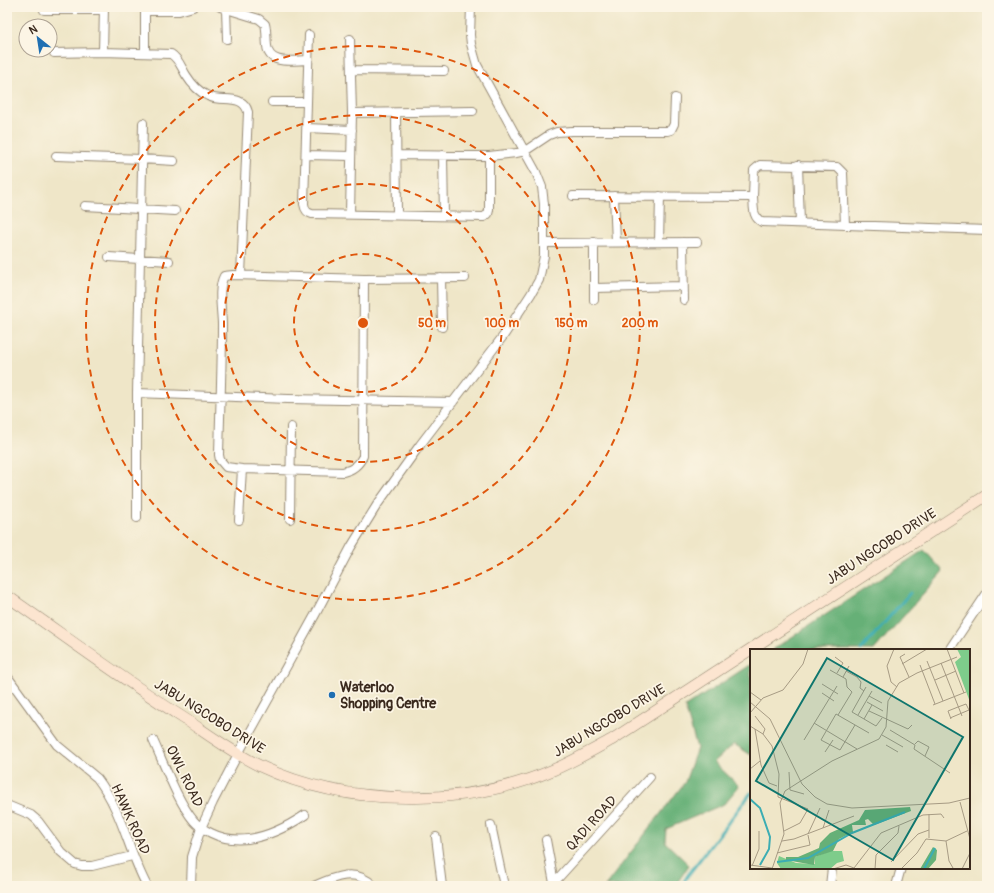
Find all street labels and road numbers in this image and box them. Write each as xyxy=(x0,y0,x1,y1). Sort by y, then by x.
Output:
street label: JABU NGCOBO DRIVE xyxy=(823,505,939,588)
street label: JABU NGCOBO DRIVE xyxy=(151,675,268,757)
street label: JABU NGCOBO DRIVE xyxy=(550,680,668,761)
street label: OWL ROAD xyxy=(162,743,207,810)
street label: HAWK ROAD xyxy=(107,781,154,857)
street label: QADI ROAD xyxy=(562,792,621,854)

